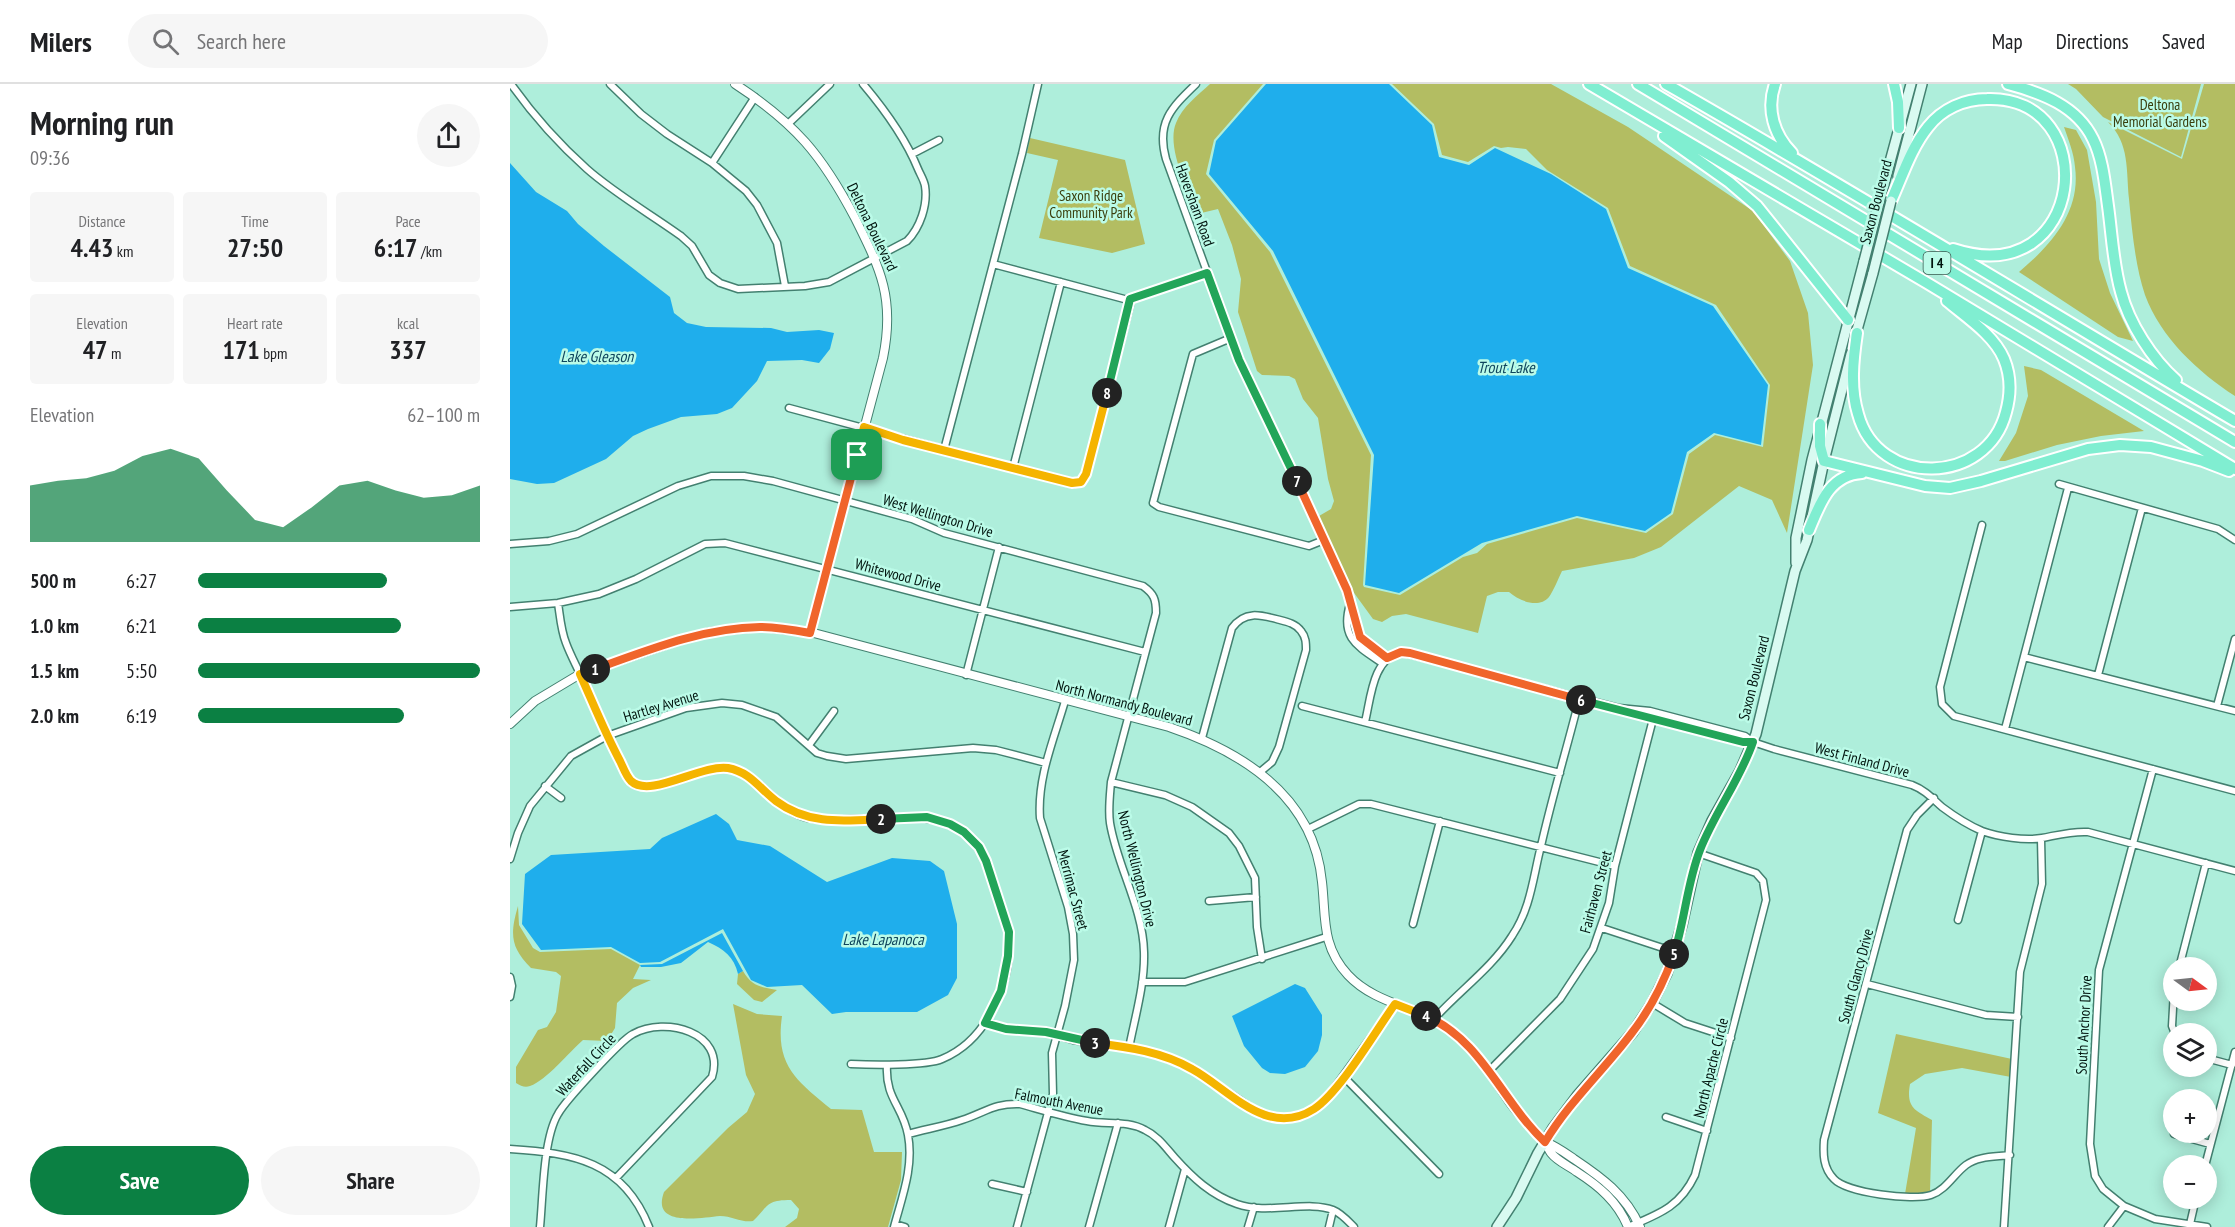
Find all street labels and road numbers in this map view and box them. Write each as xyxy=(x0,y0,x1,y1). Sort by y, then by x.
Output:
street label: Saxon Boulevard xyxy=(1855,158,1896,246)
street label: Haversham Road xyxy=(1172,161,1219,249)
street label: Deltona Boulevard xyxy=(843,180,902,274)
road number: I 4 xyxy=(1924,252,1950,274)
street label: West Wellington Drive xyxy=(881,490,996,541)
street label: Whitewood Drive xyxy=(853,554,943,595)
street label: Saxon Boulevard xyxy=(1734,634,1773,722)
street label: North Normandy Boulevard xyxy=(1054,675,1195,730)
street label: Hartley Avenue xyxy=(621,685,701,726)
street label: West Finland Drive xyxy=(1813,738,1912,781)
street label: North Wellington Drive xyxy=(1114,809,1161,929)
street label: Merrimac Street xyxy=(1054,848,1093,932)
street label: Fairhaven Street xyxy=(1575,848,1616,935)
street label: South Glancy Drive xyxy=(1834,926,1877,1025)
street label: South Anchor Drive xyxy=(2071,975,2096,1075)
street label: North Apache Circle xyxy=(1689,1016,1732,1120)
street label: Waterfall Circle xyxy=(552,1029,620,1100)
street label: Falmouth Avenue xyxy=(1013,1084,1105,1119)

